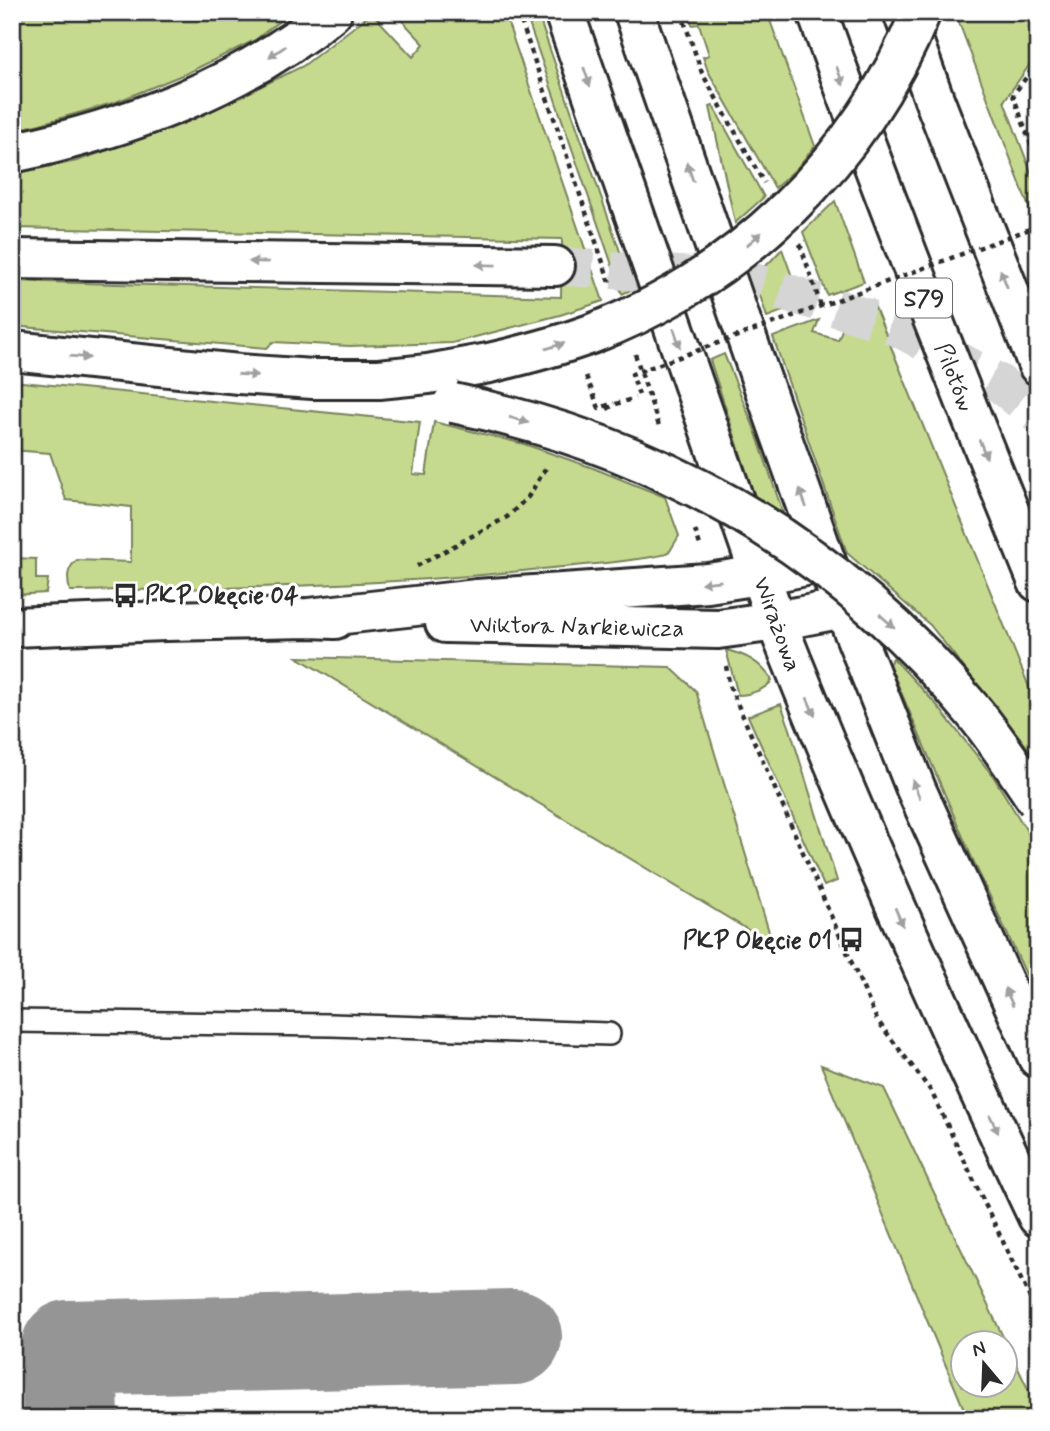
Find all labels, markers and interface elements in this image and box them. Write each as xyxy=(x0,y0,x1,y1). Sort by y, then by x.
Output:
one-way arrow xyxy=(267,46,287,59)
one-way arrow xyxy=(581,66,592,87)
one-way arrow xyxy=(835,66,846,87)
one-way arrow xyxy=(684,162,695,183)
one-way arrow xyxy=(746,232,763,247)
one-way arrow xyxy=(248,256,270,268)
one-way arrow xyxy=(475,259,497,271)
one-way arrow xyxy=(999,268,1010,289)
road number: S79 xyxy=(896,278,952,318)
one-way arrow xyxy=(672,327,683,348)
street label: Pilotów xyxy=(926,339,981,416)
one-way arrow xyxy=(545,340,566,350)
one-way arrow xyxy=(69,352,91,363)
one-way arrow xyxy=(237,370,259,381)
one-way arrow xyxy=(509,415,530,425)
one-way arrow xyxy=(978,438,989,459)
one-way arrow xyxy=(798,487,809,508)
street label: Wirażowa xyxy=(745,573,808,676)
one-way arrow xyxy=(700,577,722,588)
bus stop icon: PKP Okęcie 04 xyxy=(111,581,139,609)
place label: PKP Okęcie 04 xyxy=(145,581,299,612)
street label: Wiktora Narkiewicza xyxy=(470,610,684,645)
one-way arrow xyxy=(878,612,895,628)
one-way arrow xyxy=(805,697,816,718)
one-way arrow xyxy=(910,779,922,799)
one-way arrow xyxy=(893,907,905,927)
place label: PKP Okęcie 01 xyxy=(683,926,832,957)
bus stop icon: PKP Okęcie 01 xyxy=(838,926,866,954)
one-way arrow xyxy=(1003,987,1015,1007)
one-way arrow xyxy=(988,1114,1000,1134)
north arrow xyxy=(948,1330,1018,1400)
text: N xyxy=(969,1335,989,1363)

